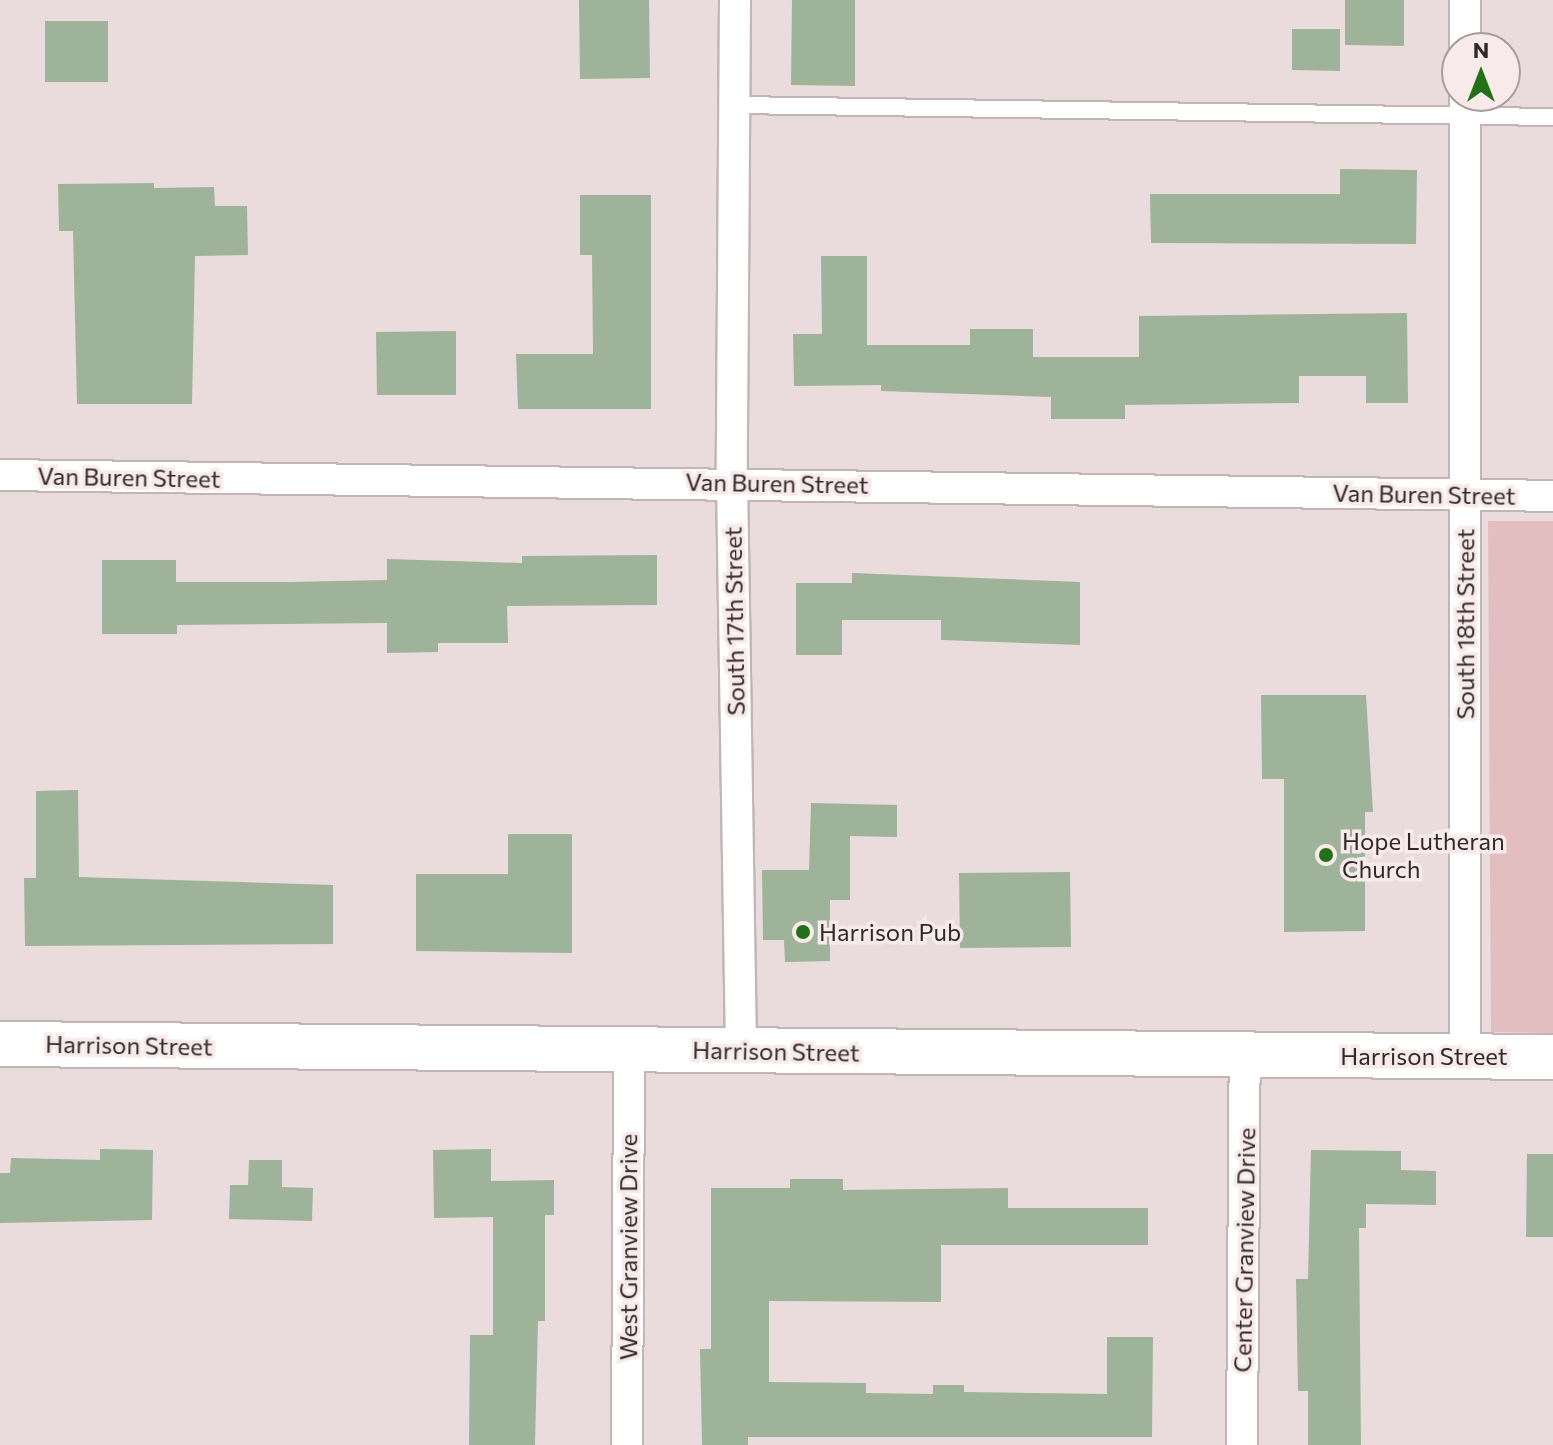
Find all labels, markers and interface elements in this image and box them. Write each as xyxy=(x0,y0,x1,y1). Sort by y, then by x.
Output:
north arrow xyxy=(1441,32,1521,112)
text: N xyxy=(1473,36,1489,63)
street label: Van Buren Street xyxy=(37,461,221,493)
street label: Van Buren Street xyxy=(685,467,869,499)
street label: Van Buren Street xyxy=(1332,478,1516,510)
street label: South 17th Street xyxy=(718,526,750,716)
street label: South 18th Street xyxy=(1451,529,1479,719)
place label: Hope Lutheran Church xyxy=(1342,827,1505,883)
marker: Hope Lutheran Church xyxy=(1317,846,1335,864)
place label: Harrison Pub xyxy=(819,918,961,946)
marker: Harrison Pub xyxy=(794,923,812,941)
street label: Harrison Street xyxy=(45,1029,213,1061)
street label: Harrison Street xyxy=(692,1035,860,1067)
street label: Harrison Street xyxy=(1340,1042,1508,1070)
street label: Center Granview Drive xyxy=(1227,1127,1261,1373)
street label: West Granview Drive xyxy=(614,1134,642,1360)

